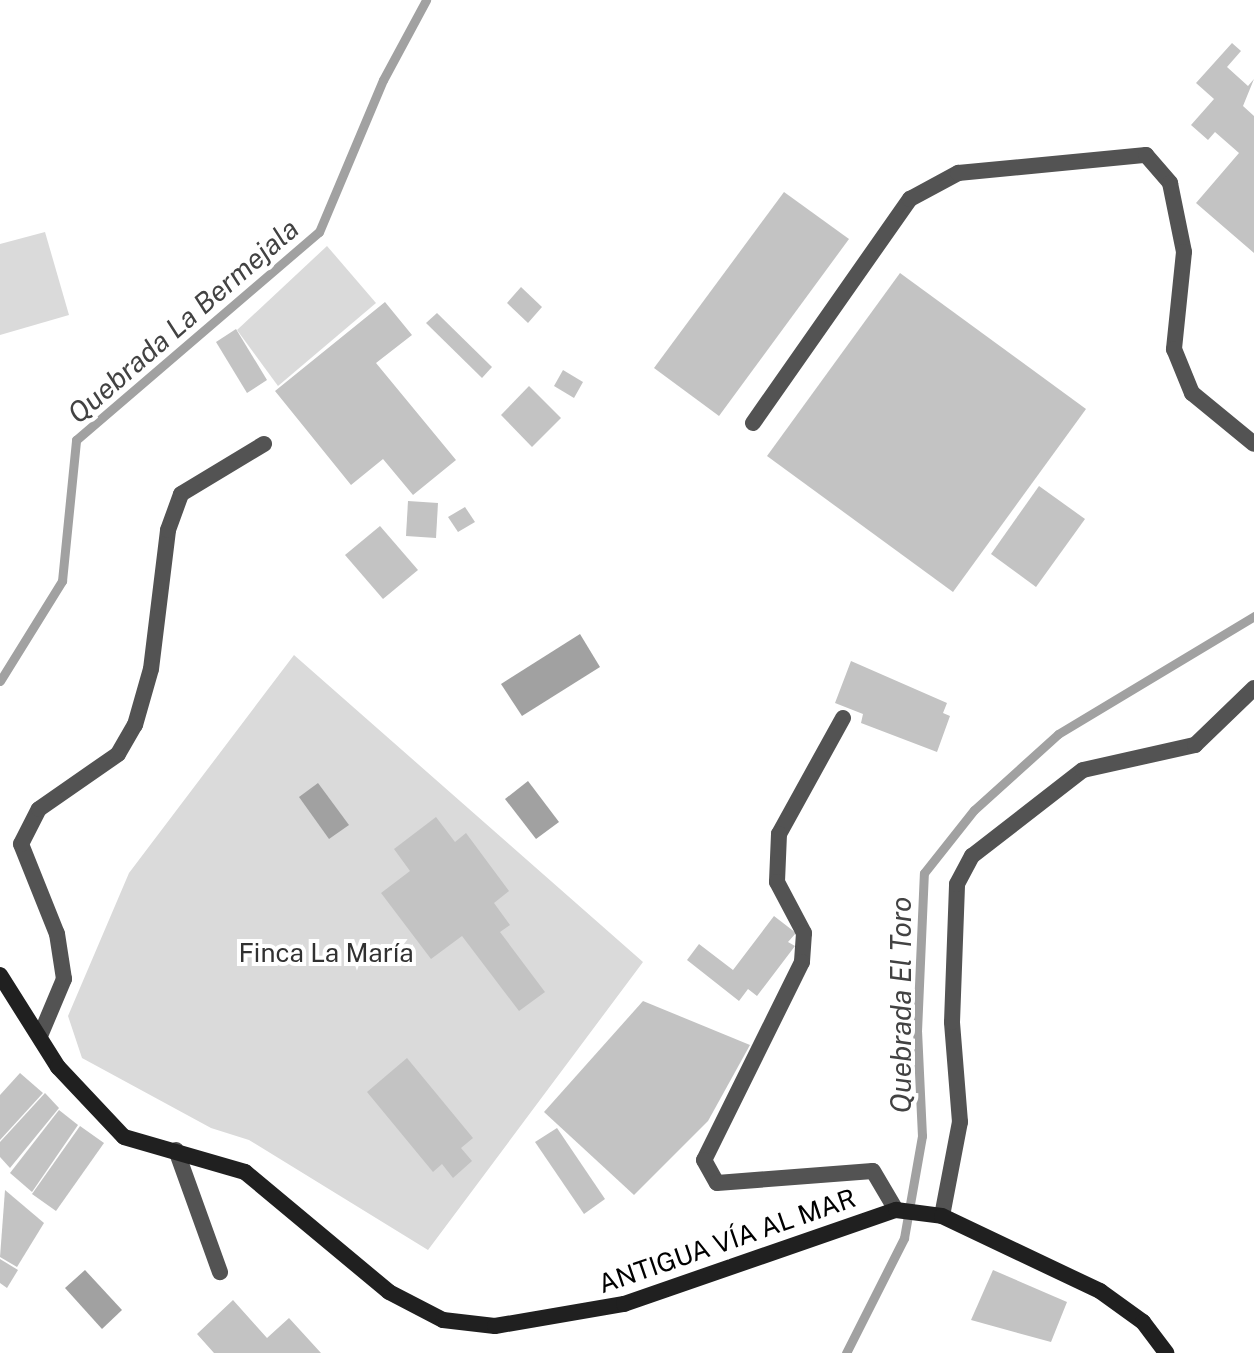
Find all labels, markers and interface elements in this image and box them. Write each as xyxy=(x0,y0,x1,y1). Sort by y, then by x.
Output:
water label: Quebrada La Bermejala xyxy=(61,212,305,430)
water label: Quebrada El Toro xyxy=(884,897,918,1113)
park label: Finca La María xyxy=(238,937,414,969)
street label: ANTIGUA VÍA AL MAR xyxy=(594,1182,860,1300)

